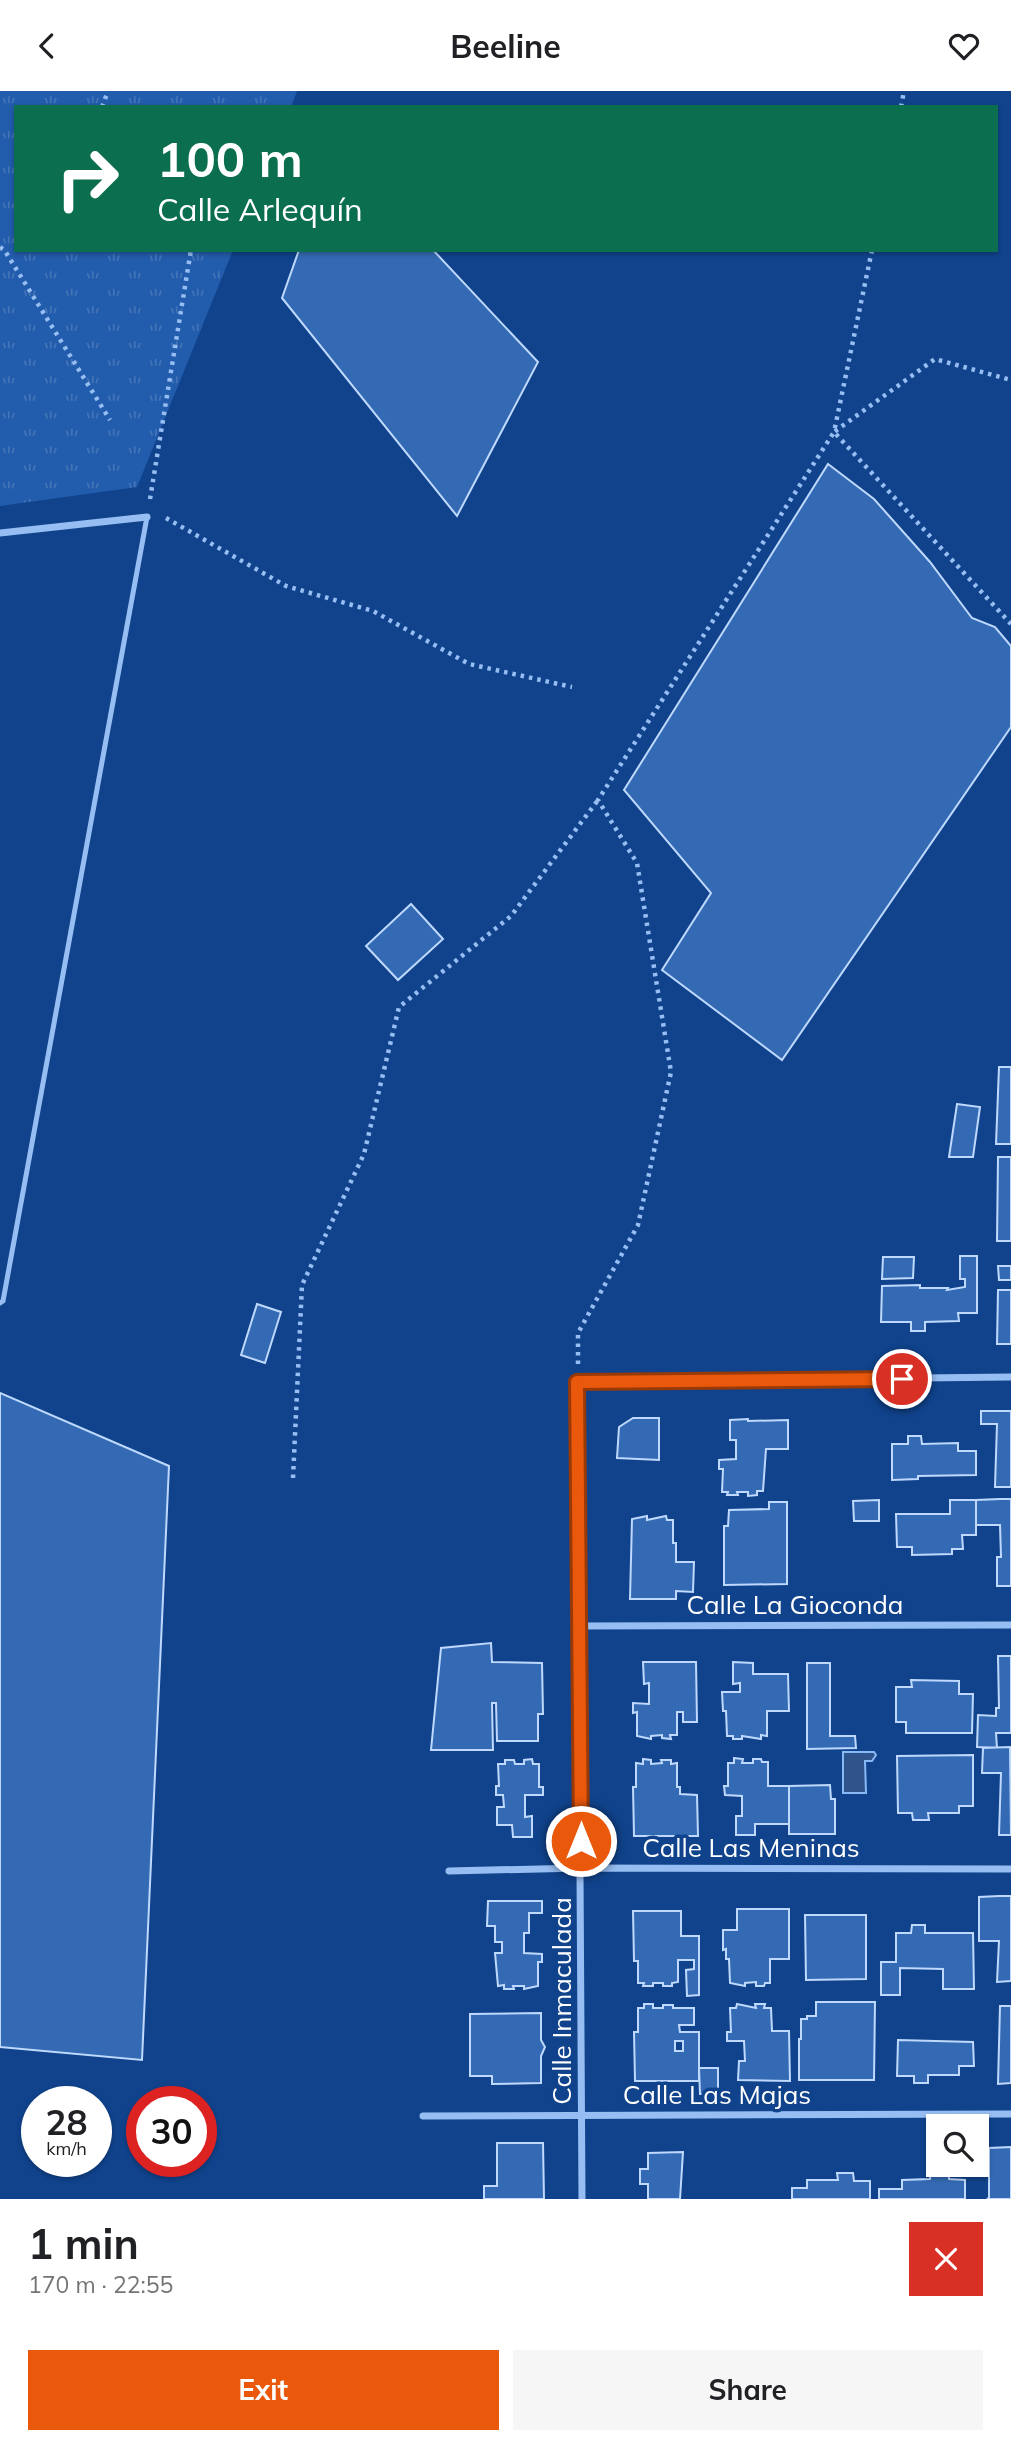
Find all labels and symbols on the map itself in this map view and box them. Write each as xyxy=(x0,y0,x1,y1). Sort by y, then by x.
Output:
pin xyxy=(872,1349,932,1409)
street label: Calle La Gioconda xyxy=(687,1588,903,1621)
position arrow xyxy=(544,1804,618,1878)
street label: Calle Las Meninas xyxy=(642,1831,860,1864)
street label: Calle Inmaculada xyxy=(545,1897,578,2105)
street label: Calle Las Majas xyxy=(623,2078,811,2111)
speed limit sign: 30 xyxy=(126,2086,217,2177)

